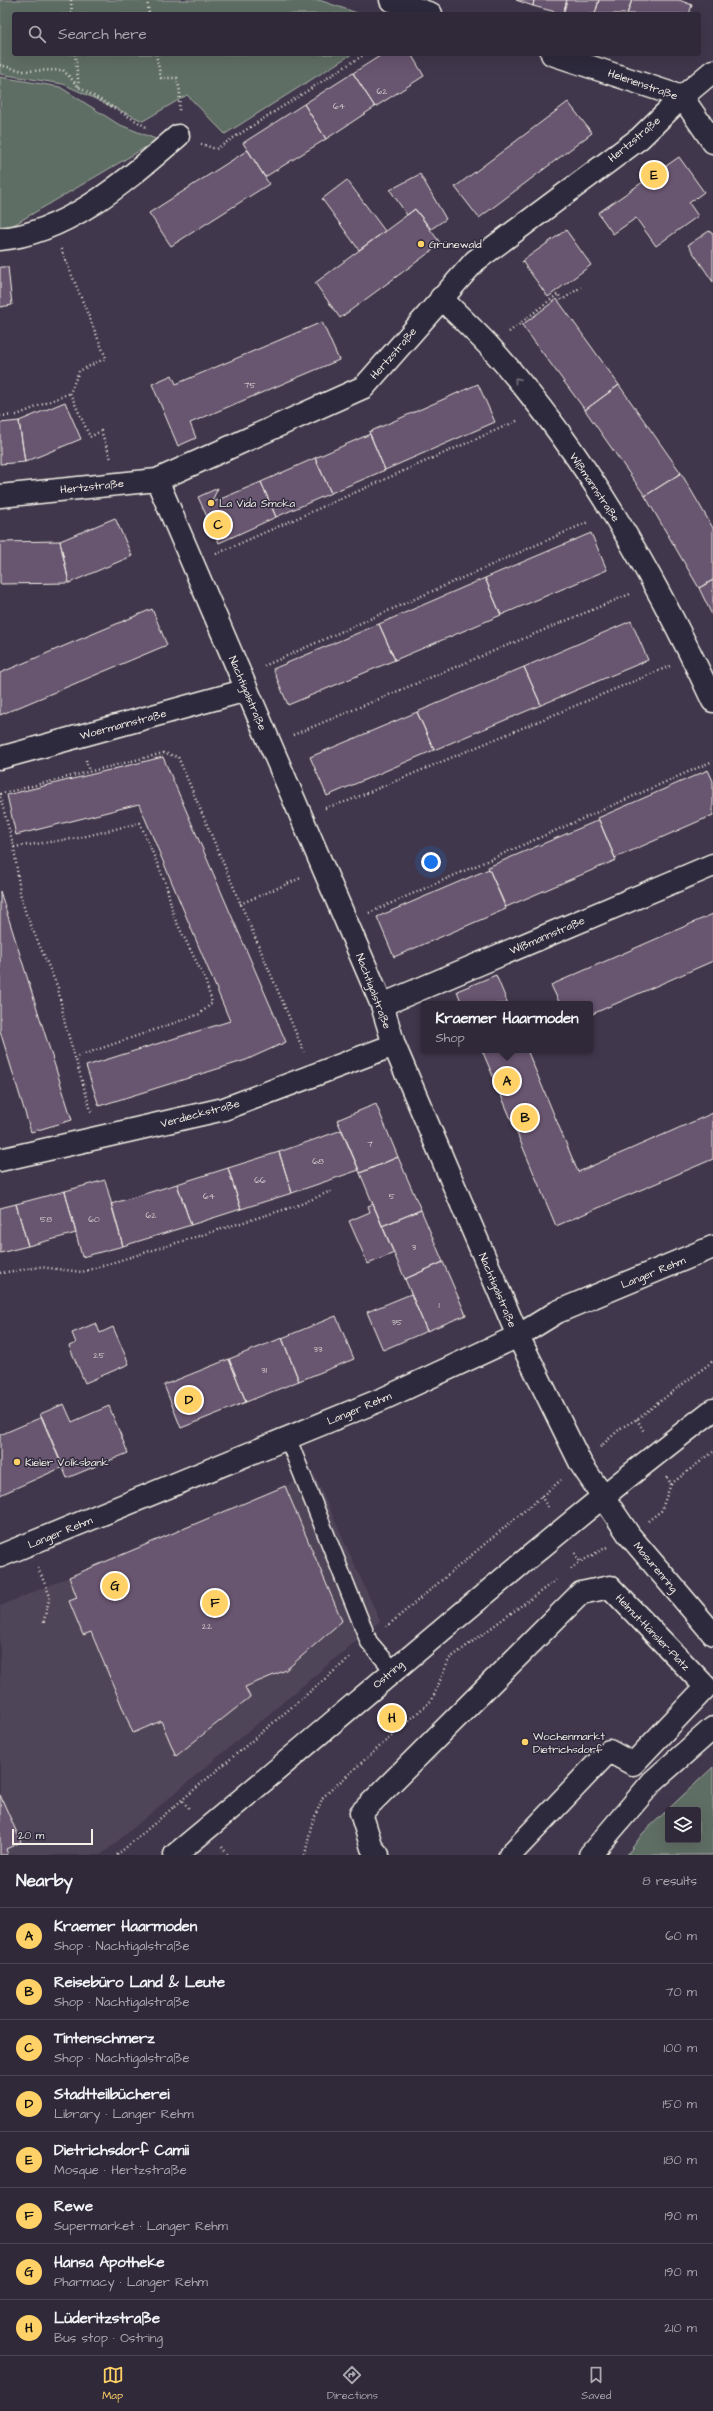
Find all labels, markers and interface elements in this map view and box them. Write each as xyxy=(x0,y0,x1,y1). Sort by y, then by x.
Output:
search box xyxy=(12,12,701,56)
icon: search xyxy=(26,23,48,45)
text: Search here xyxy=(58,24,147,45)
street label: Helenenstraße xyxy=(606,66,680,103)
house number: 62 xyxy=(377,85,388,98)
house number: 64 xyxy=(333,100,345,113)
street label: Hertzstraße xyxy=(605,113,664,166)
pin: E xyxy=(641,160,667,190)
place label: Grünewald xyxy=(429,237,482,252)
marker: Grünewald xyxy=(416,239,426,249)
street label: Hertzstraße xyxy=(367,324,420,382)
one-way arrow xyxy=(514,377,521,384)
house number: 75 xyxy=(244,379,257,392)
street label: Wißmannstraße xyxy=(566,450,623,525)
street label: Hertzstraße xyxy=(59,476,125,497)
place label: La Vida Smoka xyxy=(219,496,295,511)
marker: La Vida Smoka xyxy=(206,498,216,508)
pin: C xyxy=(205,510,231,540)
street label: Nachtigalstraße xyxy=(224,654,270,733)
street label: Woermannstraße xyxy=(78,706,168,743)
your location xyxy=(421,852,441,872)
street label: Wißmannstraße xyxy=(507,913,587,958)
street label: Nachtigalstraße xyxy=(351,951,395,1031)
popup xyxy=(421,1001,593,1053)
text: Kraemer Haarmoden xyxy=(435,1008,579,1029)
text: Shop xyxy=(435,1029,465,1047)
pin: A xyxy=(494,1066,520,1096)
street label: Verdieckstraße xyxy=(159,1096,241,1131)
pin: B xyxy=(512,1103,538,1133)
house number: 7 xyxy=(367,1138,373,1151)
house number: 68 xyxy=(312,1155,324,1168)
house number: 66 xyxy=(254,1174,266,1187)
house number: 64 xyxy=(203,1190,215,1203)
house number: 5 xyxy=(389,1190,396,1203)
house number: 62 xyxy=(146,1209,157,1222)
house number: 58 xyxy=(40,1213,52,1226)
house number: 60 xyxy=(88,1213,100,1226)
house number: 3 xyxy=(412,1241,417,1254)
street label: Nachtigalstraße xyxy=(474,1251,520,1330)
street label: Langer Rehm xyxy=(619,1252,689,1293)
house number: 1 xyxy=(438,1299,440,1312)
house number: 35 xyxy=(392,1316,403,1329)
house number: 33 xyxy=(313,1343,323,1356)
house number: 25 xyxy=(93,1349,105,1362)
house number: 31 xyxy=(261,1364,267,1377)
pin: D xyxy=(176,1385,202,1415)
street label: Langer Rehm xyxy=(325,1388,394,1430)
place label: Kieler Volksbank xyxy=(25,1455,109,1470)
marker: Kieler Volksbank xyxy=(12,1457,22,1467)
street label: Langer Rehm xyxy=(26,1512,96,1553)
street label: Masurenring xyxy=(629,1539,682,1597)
pin: G xyxy=(102,1571,128,1601)
pin: F xyxy=(202,1588,228,1618)
street label: Helmut-Hänsler-Platz xyxy=(612,1591,694,1674)
house number: 22 xyxy=(202,1620,213,1633)
street label: Ostring xyxy=(370,1657,408,1693)
pin: H xyxy=(379,1703,405,1733)
place label: Wochenmarkt Dietrichsdorf xyxy=(533,1729,605,1757)
marker: Wochenmarkt Dietrichsdorf xyxy=(520,1737,530,1747)
map controls xyxy=(665,1807,701,1843)
button: layers xyxy=(665,1807,701,1843)
scale bar xyxy=(12,1827,93,1846)
text: 20 m xyxy=(18,1828,44,1843)
text: Nearby xyxy=(16,1869,73,1893)
text: 8 results xyxy=(642,1872,697,1890)
text: Kraemer Haarmoden xyxy=(54,1916,197,1937)
text: A xyxy=(25,1927,33,1945)
text: 60 m xyxy=(665,1927,697,1945)
text: Shop · Nachtigalstraße xyxy=(54,1937,189,1955)
text: Reisebüro Land & Leute xyxy=(54,1972,225,1993)
text: B xyxy=(24,1983,34,2001)
text: 70 m xyxy=(665,1983,697,2001)
text: Shop · Nachtigalstraße xyxy=(54,1993,189,2011)
text: Tintenschmerz xyxy=(54,2028,155,2049)
text: C xyxy=(24,2039,34,2057)
text: 100 m xyxy=(664,2039,697,2057)
text: Shop · Nachtigalstraße xyxy=(54,2049,189,2067)
text: Stadtteilbücherei xyxy=(54,2084,170,2105)
text: D xyxy=(25,2095,33,2113)
text: 150 m xyxy=(663,2095,697,2113)
text: Library · Langer Rehm xyxy=(54,2105,194,2123)
text: Dietrichsdorf Camii xyxy=(54,2140,189,2161)
text: E xyxy=(25,2151,33,2169)
text: 180 m xyxy=(663,2151,697,2169)
text: Mosque · Hertzstraße xyxy=(54,2161,187,2179)
text: Rewe xyxy=(54,2196,93,2217)
text: F xyxy=(24,2207,34,2225)
text: 190 m xyxy=(664,2207,697,2225)
text: Supermarket · Langer Rehm xyxy=(54,2217,228,2235)
text: Hansa Apotheke xyxy=(54,2252,165,2273)
text: G xyxy=(24,2263,34,2281)
text: 190 m xyxy=(664,2263,697,2281)
text: Pharmacy · Langer Rehm xyxy=(54,2273,208,2291)
text: Lüderitzstraße xyxy=(54,2308,160,2329)
text: H xyxy=(25,2319,33,2337)
text: 210 m xyxy=(664,2319,697,2337)
text: Bus stop · Ostring xyxy=(54,2329,163,2347)
tab: Map xyxy=(102,2364,124,2403)
tab: Directions xyxy=(327,2364,378,2403)
tab: Saved xyxy=(581,2364,611,2403)

